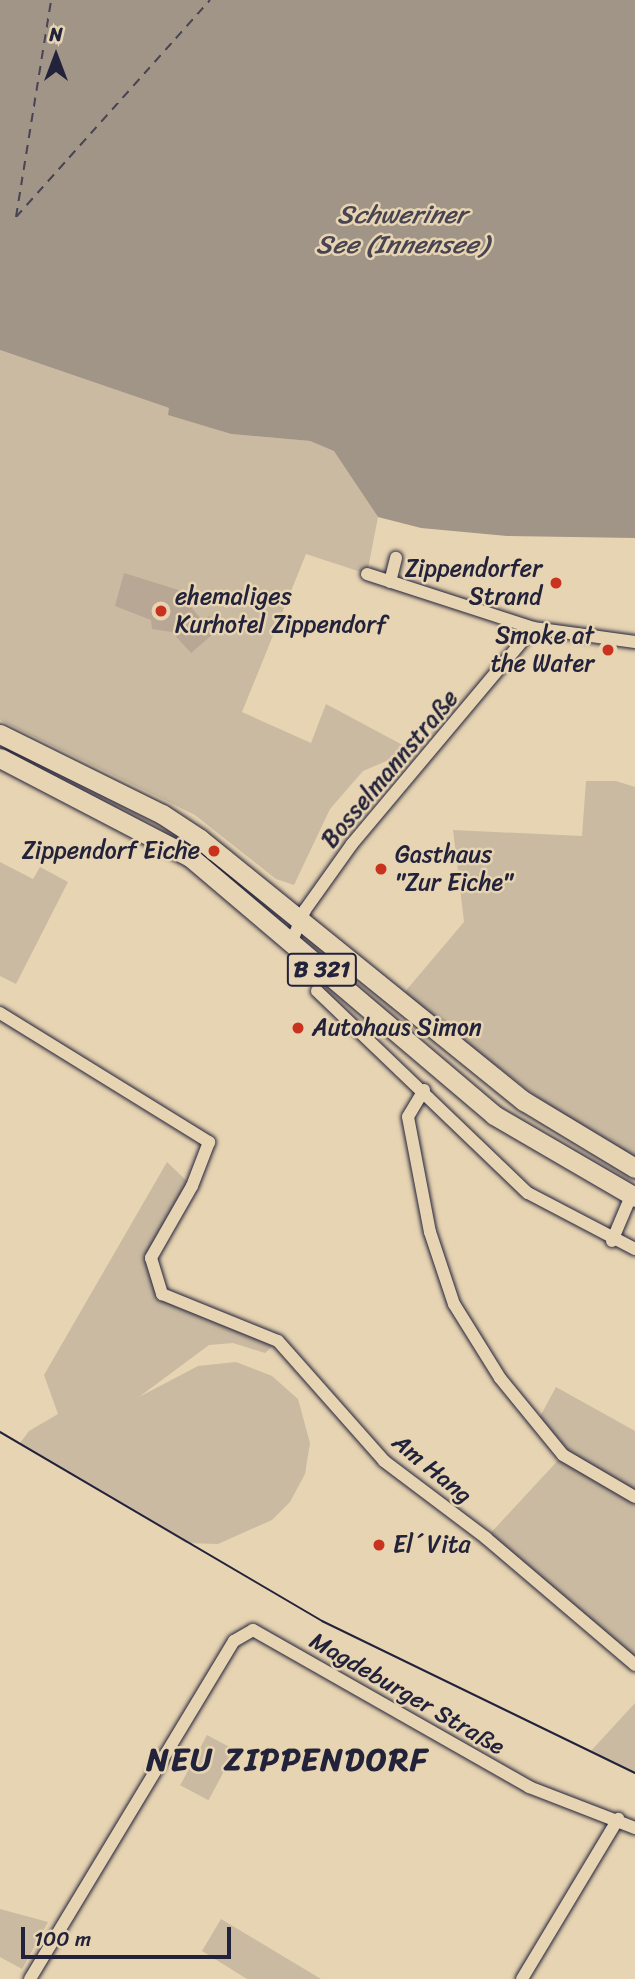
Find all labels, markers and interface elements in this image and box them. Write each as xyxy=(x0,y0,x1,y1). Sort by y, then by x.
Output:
text: N xyxy=(49,18,63,51)
north arrow xyxy=(21,21,91,91)
water label: Schweriner See (Innensee) xyxy=(316,199,488,260)
place label: Zippendorfer Strand xyxy=(405,555,542,611)
marker: Zippendorfer Strand xyxy=(548,575,564,591)
place label: ehemaliges Kurhotel Zippendorf xyxy=(175,583,387,639)
marker: ehemaliges Kurhotel Zippendorf xyxy=(153,603,169,619)
place label: Smoke at the Water xyxy=(489,622,594,678)
marker: Smoke at the Water xyxy=(600,642,616,658)
street label: Bosselmannstraße xyxy=(316,684,464,854)
place label: Zippendorf Eiche xyxy=(22,837,200,865)
place label: Gasthaus "Zur Eiche" xyxy=(395,841,514,897)
marker: Zippendorf Eiche xyxy=(206,843,222,859)
marker: Gasthaus "Zur Eiche" xyxy=(373,861,389,877)
road number: B 321 xyxy=(285,951,359,990)
place label: Autohaus Simon xyxy=(312,1014,482,1042)
marker: Autohaus Simon xyxy=(290,1020,306,1036)
street label: Am Hang xyxy=(386,1428,478,1510)
place label: El´Vita xyxy=(393,1531,470,1559)
marker: El´Vita xyxy=(371,1537,387,1553)
street label: Magdeburger Straße xyxy=(304,1626,510,1762)
district label: NEU ZIPPENDORF xyxy=(149,1741,427,1779)
scale bar xyxy=(24,1912,234,1956)
text: 100 m xyxy=(34,1920,91,1958)

